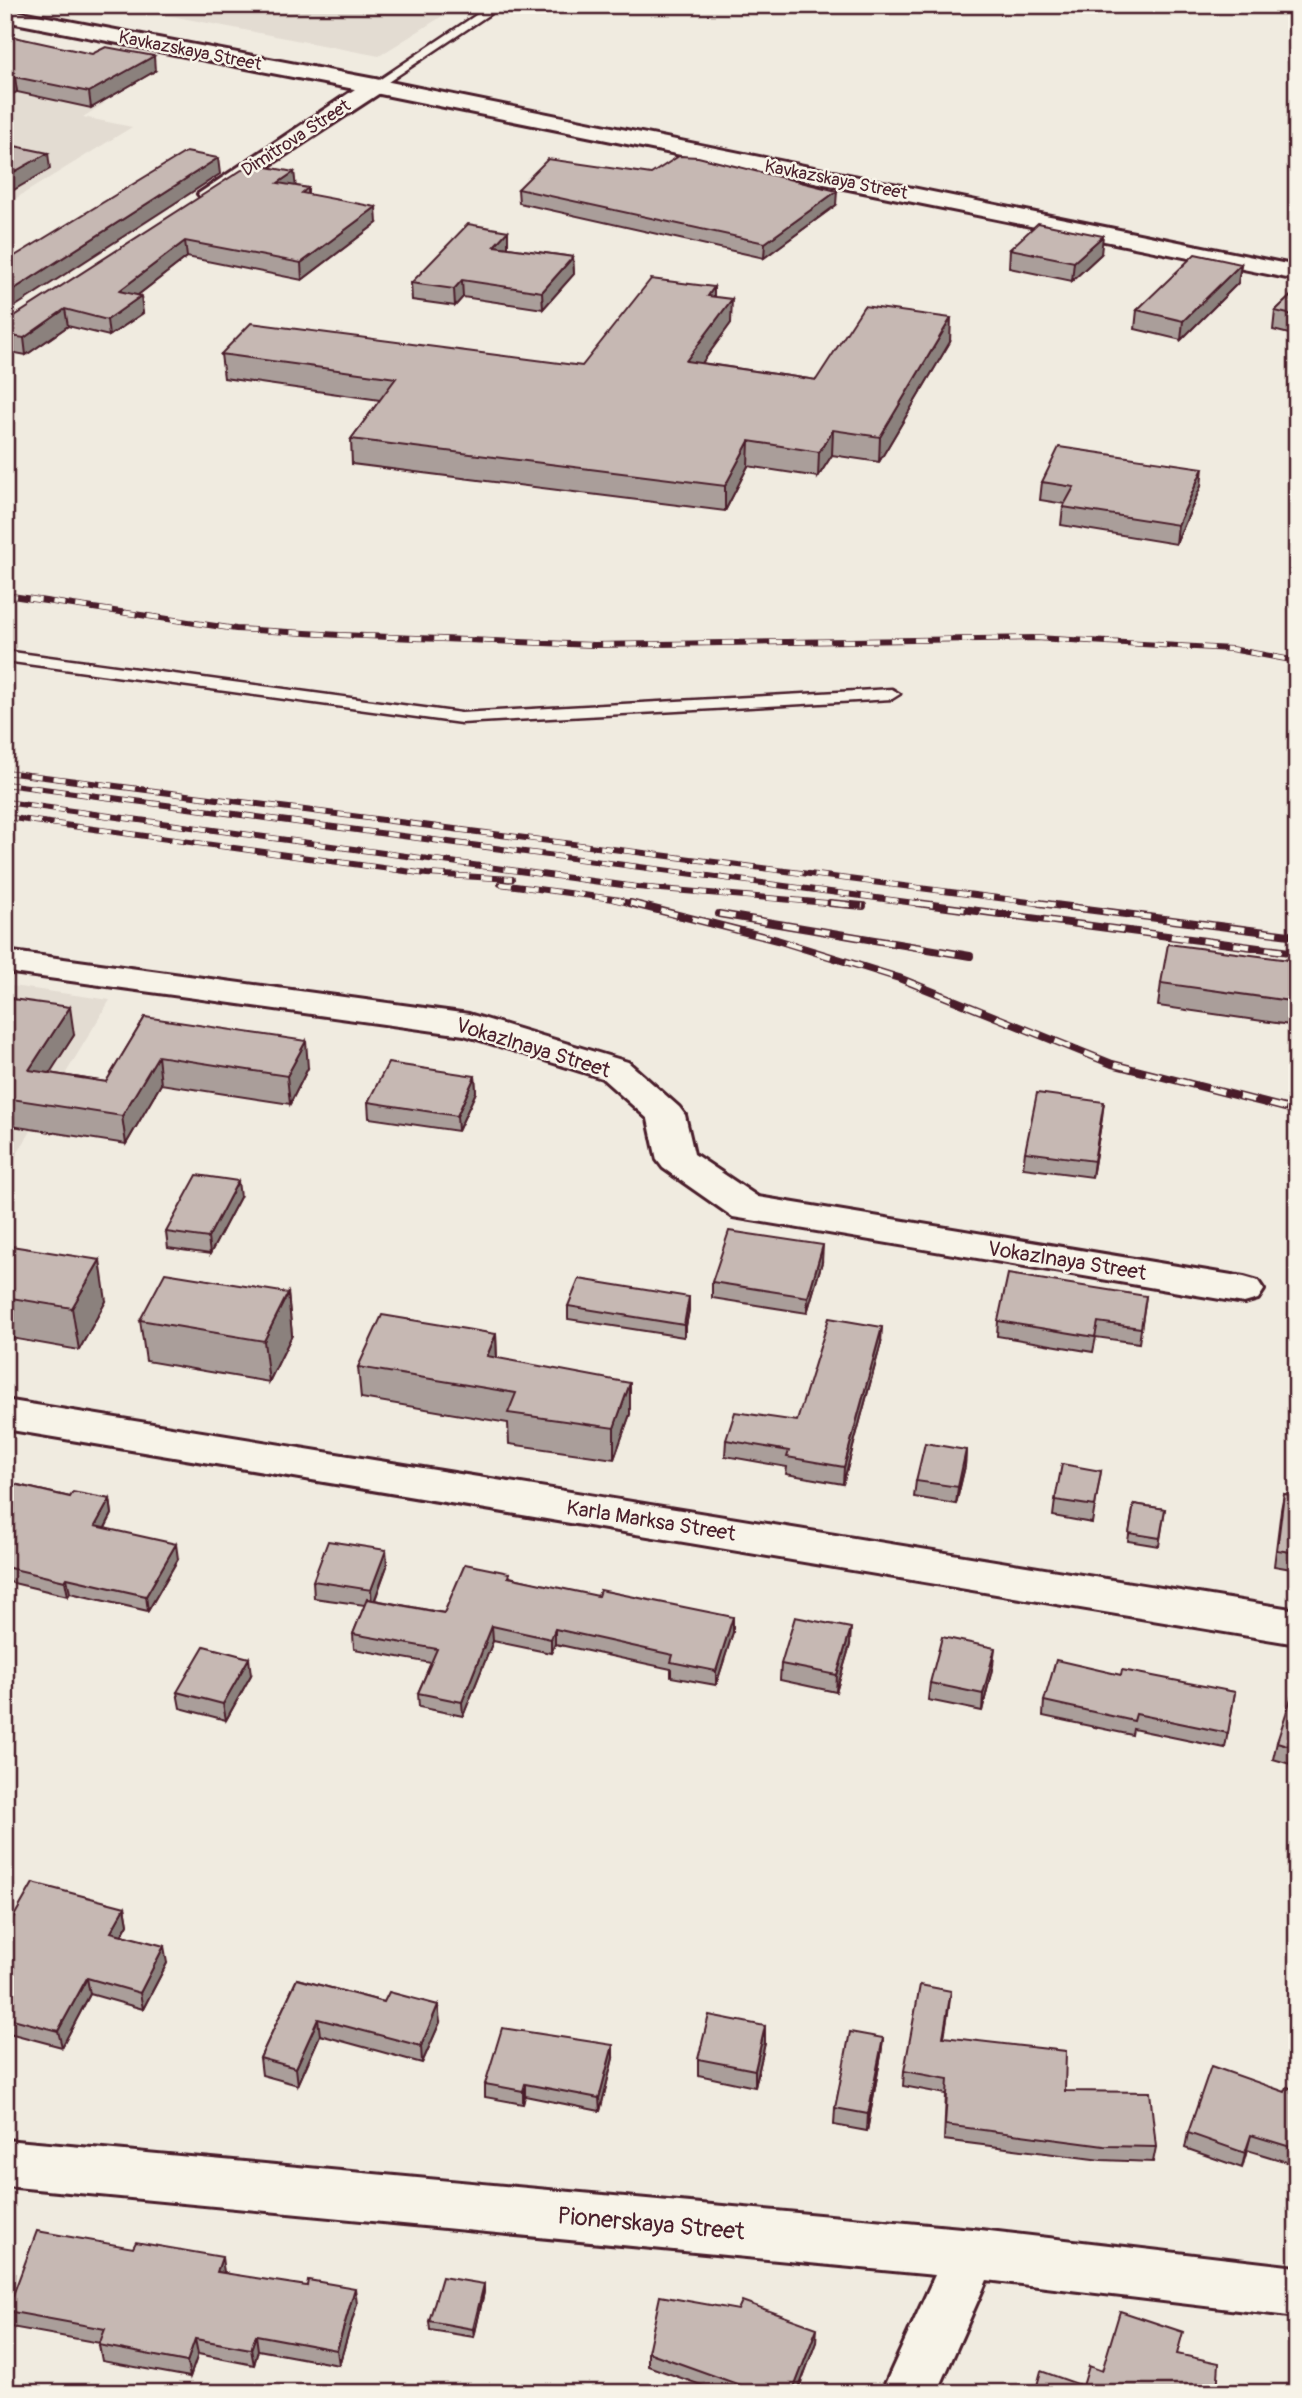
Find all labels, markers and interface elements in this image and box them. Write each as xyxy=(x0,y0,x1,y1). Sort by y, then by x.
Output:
street label: Kavkazskaya Street xyxy=(116,26,264,76)
street label: Dimitrova Street xyxy=(237,94,355,182)
street label: Kavkazskaya Street xyxy=(762,155,910,205)
street label: Vokazlnaya Street xyxy=(452,1012,614,1084)
street label: Vokazlnaya Street xyxy=(986,1235,1149,1287)
street label: Karla Marksa Street xyxy=(564,1494,738,1548)
street label: Pionerskaya Street xyxy=(556,2201,746,2247)

